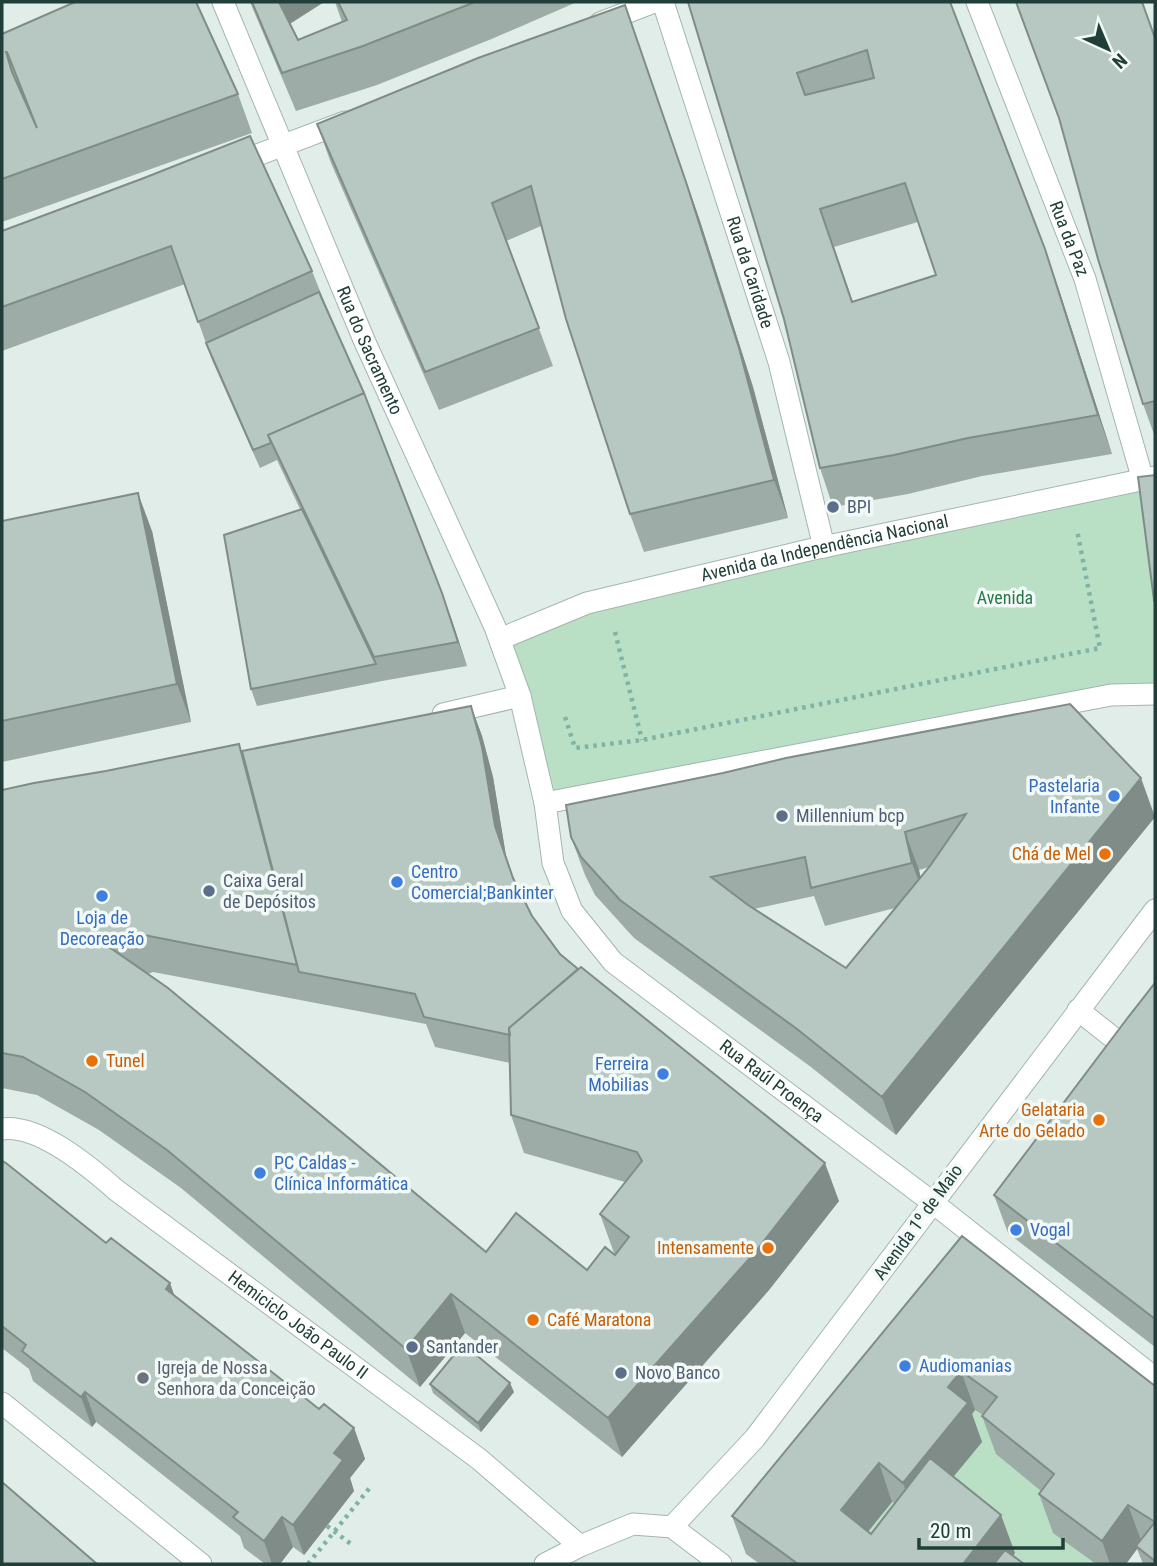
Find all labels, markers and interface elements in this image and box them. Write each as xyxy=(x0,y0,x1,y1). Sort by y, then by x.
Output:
north arrow xyxy=(1073,14,1143,84)
text: N xyxy=(1107,49,1132,73)
street label: Rua da Paz xyxy=(1046,198,1094,279)
street label: Rua da Caridade xyxy=(723,214,778,331)
street label: Rua do Sacramento xyxy=(333,283,408,418)
place label: BPI xyxy=(847,496,871,517)
marker: BPI xyxy=(825,499,841,515)
street label: Avenida da Independência Nacional xyxy=(699,510,950,585)
park label: Avenida xyxy=(977,587,1033,608)
place label: Pastelaria Infante xyxy=(1029,775,1100,817)
marker: Pastelaria Infante xyxy=(1106,788,1122,804)
place label: Millennium bcp xyxy=(796,805,905,826)
marker: Millennium bcp xyxy=(774,808,790,824)
place label: Chá de Mel xyxy=(1012,843,1091,864)
marker: Chá de Mel xyxy=(1097,846,1113,862)
place label: Centro Comercial;Bankinter xyxy=(411,861,554,903)
place label: Caixa Geral de Depósitos xyxy=(223,870,316,912)
marker: Centro Comercial;Bankinter xyxy=(389,874,405,890)
marker: Caixa Geral de Depósitos xyxy=(201,883,217,899)
marker: Loja de Decoreação xyxy=(94,888,110,904)
place label: Loja de Decoreação xyxy=(60,907,144,949)
street label: Rua Raúl Proença xyxy=(716,1035,828,1127)
place label: Tunel xyxy=(106,1050,145,1071)
marker: Tunel xyxy=(84,1053,100,1069)
place label: Ferreira Mobilias xyxy=(588,1053,649,1095)
marker: Ferreira Mobilias xyxy=(655,1066,671,1082)
place label: Gelataria Arte do Gelado xyxy=(979,1099,1085,1141)
marker: Gelataria Arte do Gelado xyxy=(1091,1112,1107,1128)
place label: PC Caldas - Clínica Informática xyxy=(274,1152,409,1194)
street label: Avenida 1º de Maio xyxy=(869,1160,967,1284)
marker: PC Caldas - Clínica Informática xyxy=(252,1165,268,1181)
place label: Vogal xyxy=(1030,1219,1070,1240)
marker: Vogal xyxy=(1008,1222,1024,1238)
place label: Intensamente xyxy=(657,1237,754,1258)
marker: Intensamente xyxy=(760,1240,776,1256)
street label: Hemiciclo João Paulo II xyxy=(224,1266,372,1383)
place label: Café Maratona xyxy=(547,1309,651,1330)
marker: Café Maratona xyxy=(525,1312,541,1328)
place label: Santander xyxy=(426,1336,499,1357)
marker: Santander xyxy=(404,1339,420,1355)
place label: Audiomanias xyxy=(919,1355,1012,1376)
place label: Igreja de Nossa Senhora da Conceição xyxy=(157,1357,316,1399)
marker: Audiomanias xyxy=(897,1358,913,1374)
place label: Novo Banco xyxy=(635,1362,720,1383)
marker: Novo Banco xyxy=(613,1365,629,1381)
marker: Igreja de Nossa Senhora da Conceição xyxy=(135,1370,151,1386)
scale bar xyxy=(919,1506,1062,1550)
text: 20 m xyxy=(930,1519,971,1543)

